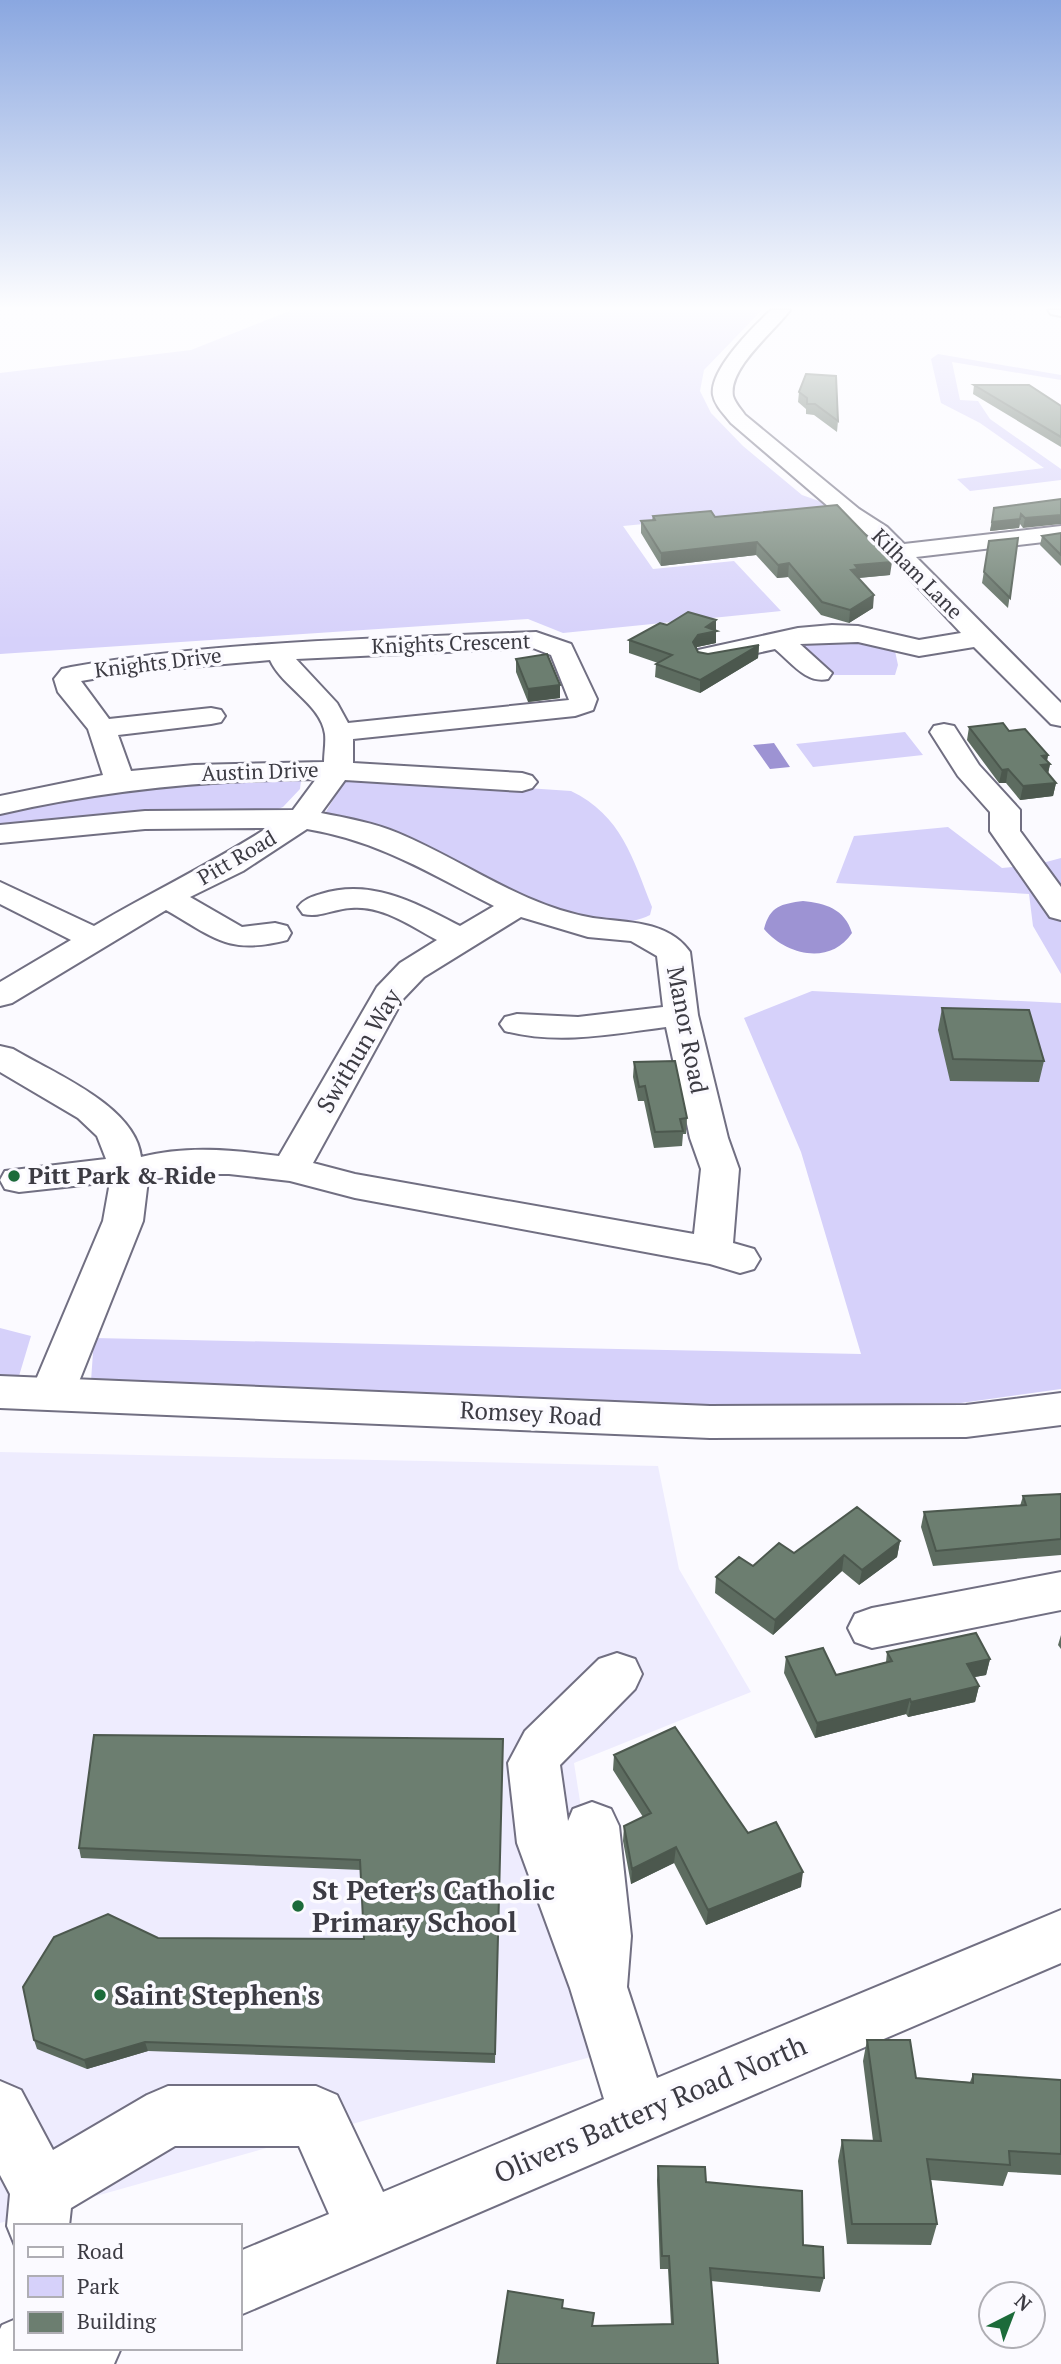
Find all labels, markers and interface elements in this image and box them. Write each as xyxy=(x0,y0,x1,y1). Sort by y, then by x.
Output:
street label: Kilham Lane xyxy=(866,522,969,625)
street label: Knights Crescent xyxy=(371,626,531,660)
street label: Knights Drive xyxy=(93,640,223,684)
street label: Austin Drive xyxy=(201,755,319,787)
street label: Pitt Road xyxy=(192,823,281,891)
street label: Manor Road xyxy=(660,963,716,1096)
street label: Swithun Way xyxy=(309,982,408,1119)
place label: Pitt Park & Ride xyxy=(28,1159,216,1191)
marker: Pitt Park & Ride xyxy=(6,1168,22,1184)
street label: Romsey Road xyxy=(459,1393,603,1433)
place label: St Peter's Catholic Primary School xyxy=(312,1871,555,1940)
marker: St Peter's Catholic Primary School xyxy=(290,1898,306,1914)
place label: Saint Stephen's xyxy=(114,1976,320,2013)
marker: Saint Stephen's xyxy=(92,1987,108,2003)
street label: Olivers Battery Road North xyxy=(488,2026,812,2191)
legend xyxy=(14,2224,242,2350)
text: Road xyxy=(77,2237,124,2265)
text: Park xyxy=(77,2272,119,2300)
north arrow xyxy=(977,2280,1047,2350)
text: N xyxy=(1010,2288,1038,2317)
text: Building xyxy=(77,2307,157,2335)

